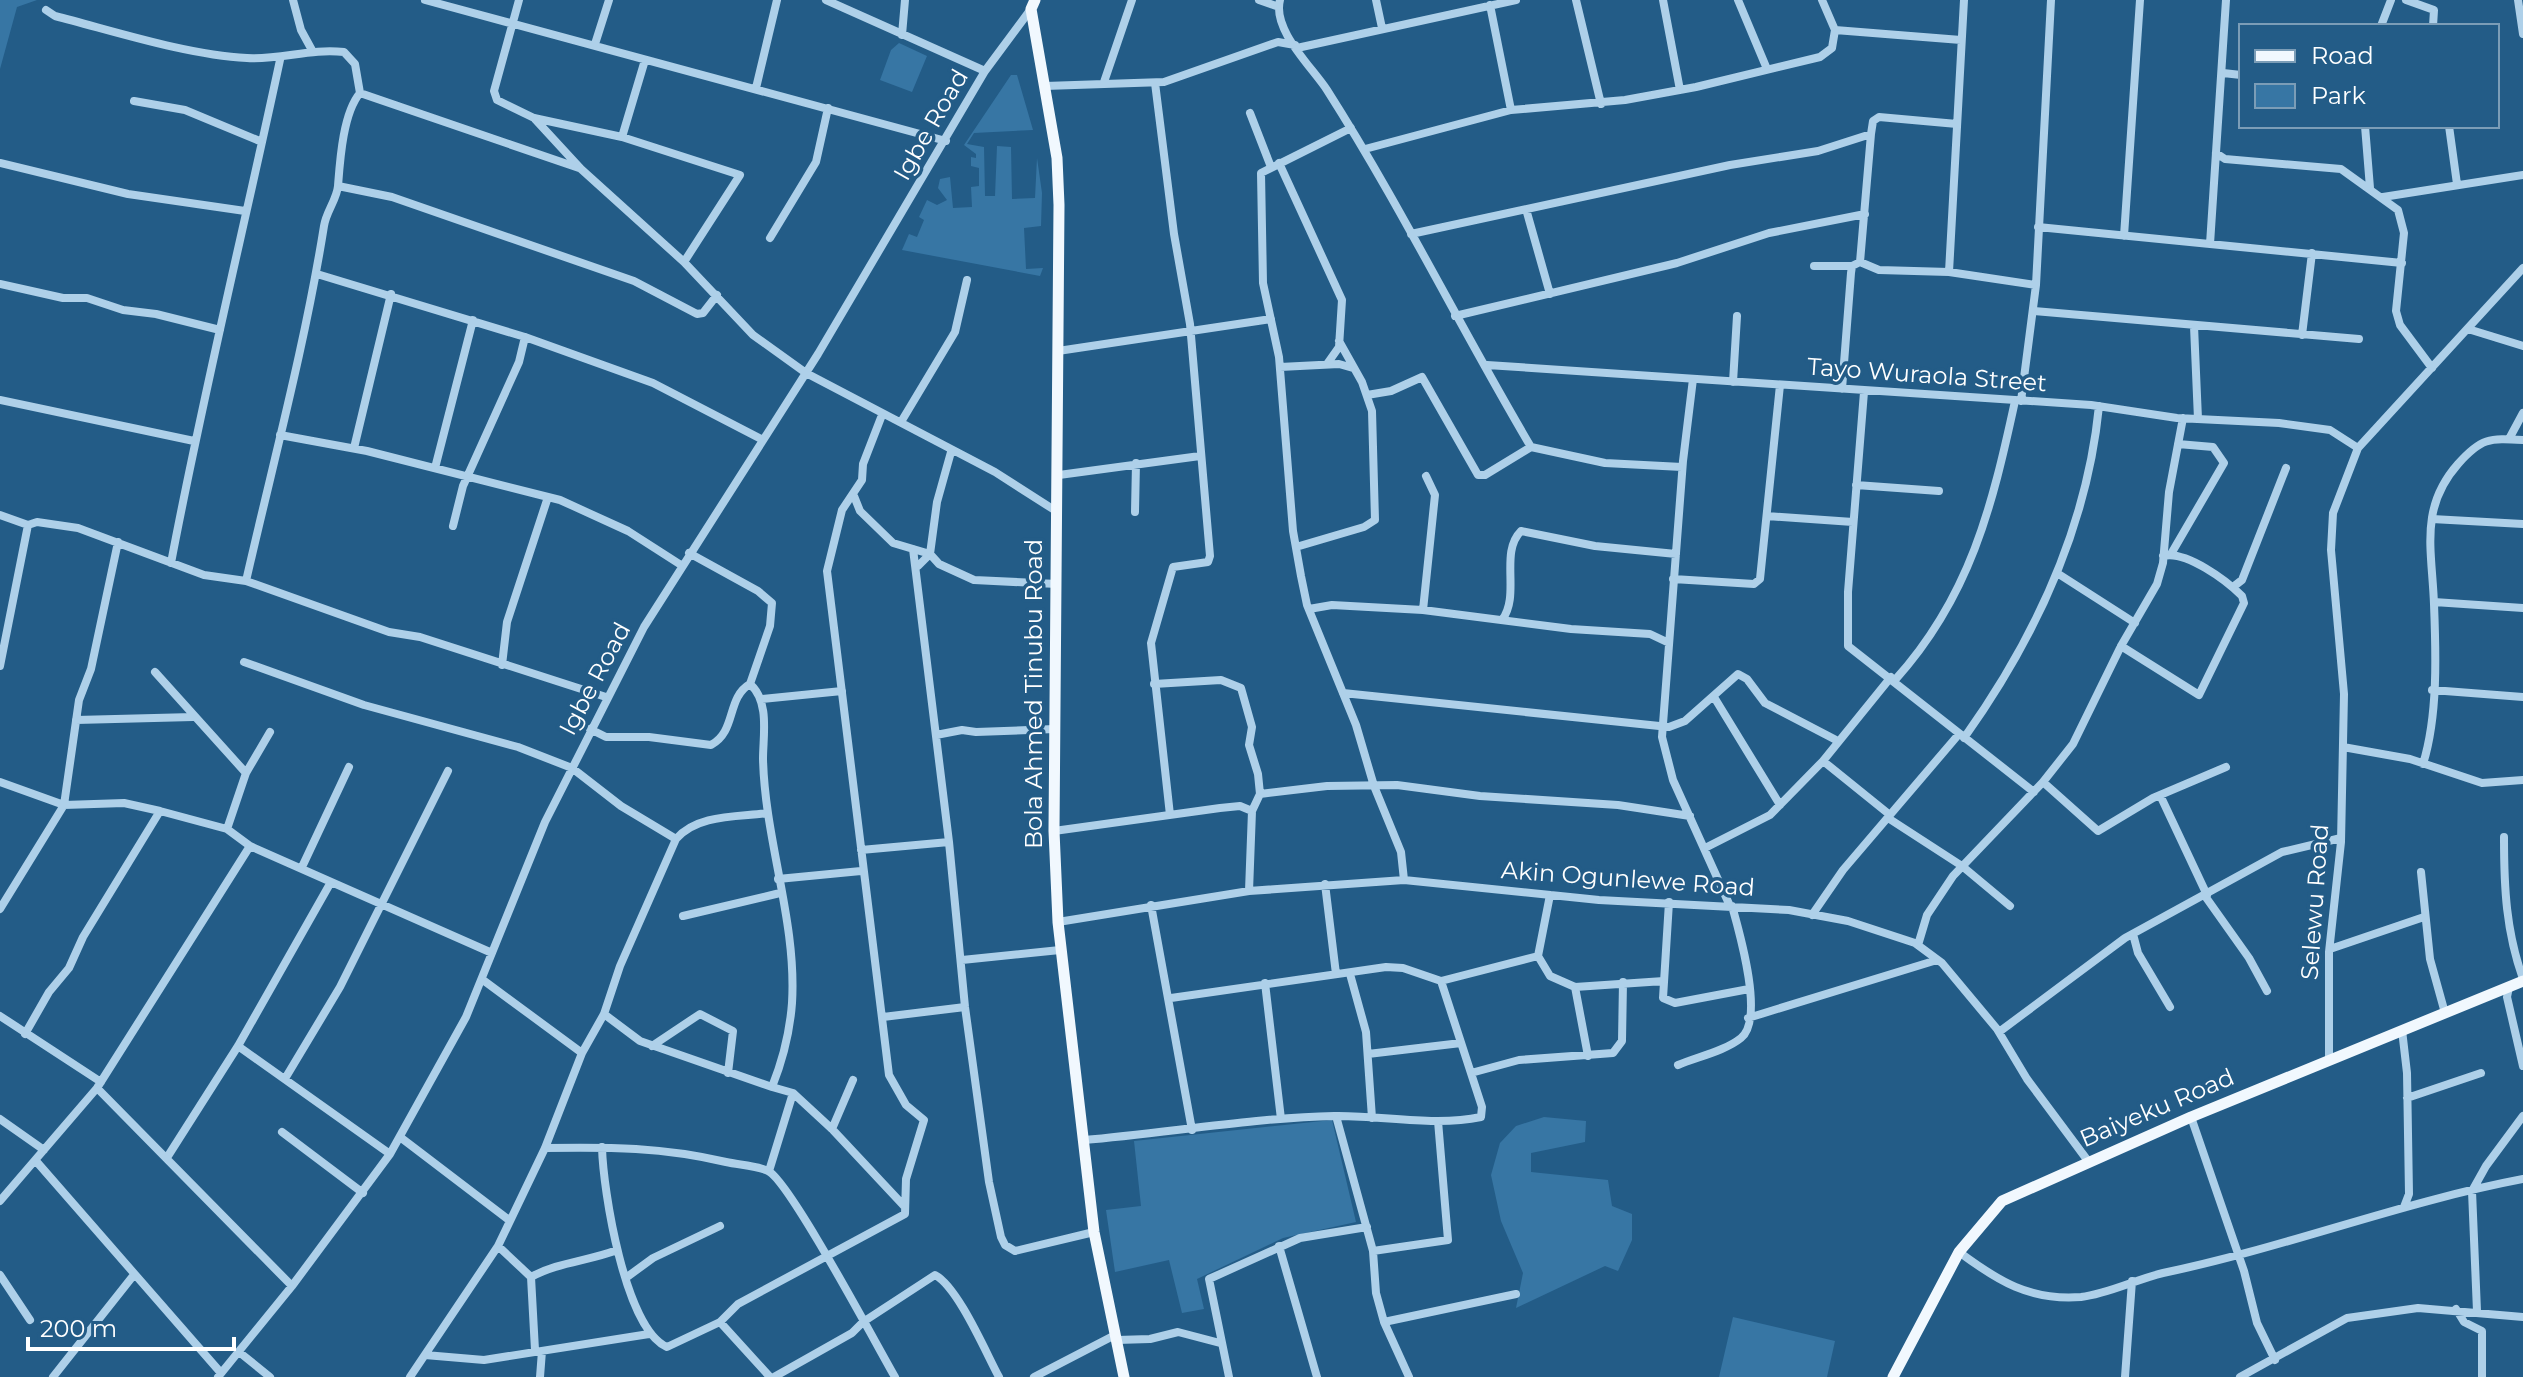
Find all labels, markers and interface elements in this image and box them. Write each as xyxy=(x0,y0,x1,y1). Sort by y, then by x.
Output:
legend xyxy=(2239,24,2499,128)
text: Road xyxy=(2311,41,2374,70)
street label: Igbe Road xyxy=(887,64,974,185)
text: Park xyxy=(2311,81,2366,110)
street label: Tayo Wuraola Street xyxy=(1806,352,2048,397)
street label: Bola Ahmed Tinubu Road xyxy=(1019,539,1048,849)
street label: Igbe Road xyxy=(553,617,636,740)
street label: Selewu Road xyxy=(2295,823,2334,981)
street label: Akin Ogunlewe Road xyxy=(1500,855,1756,902)
street label: Baiyeku Road xyxy=(2075,1062,2238,1153)
scale bar xyxy=(28,1301,234,1351)
text: 200 m xyxy=(40,1314,117,1343)

